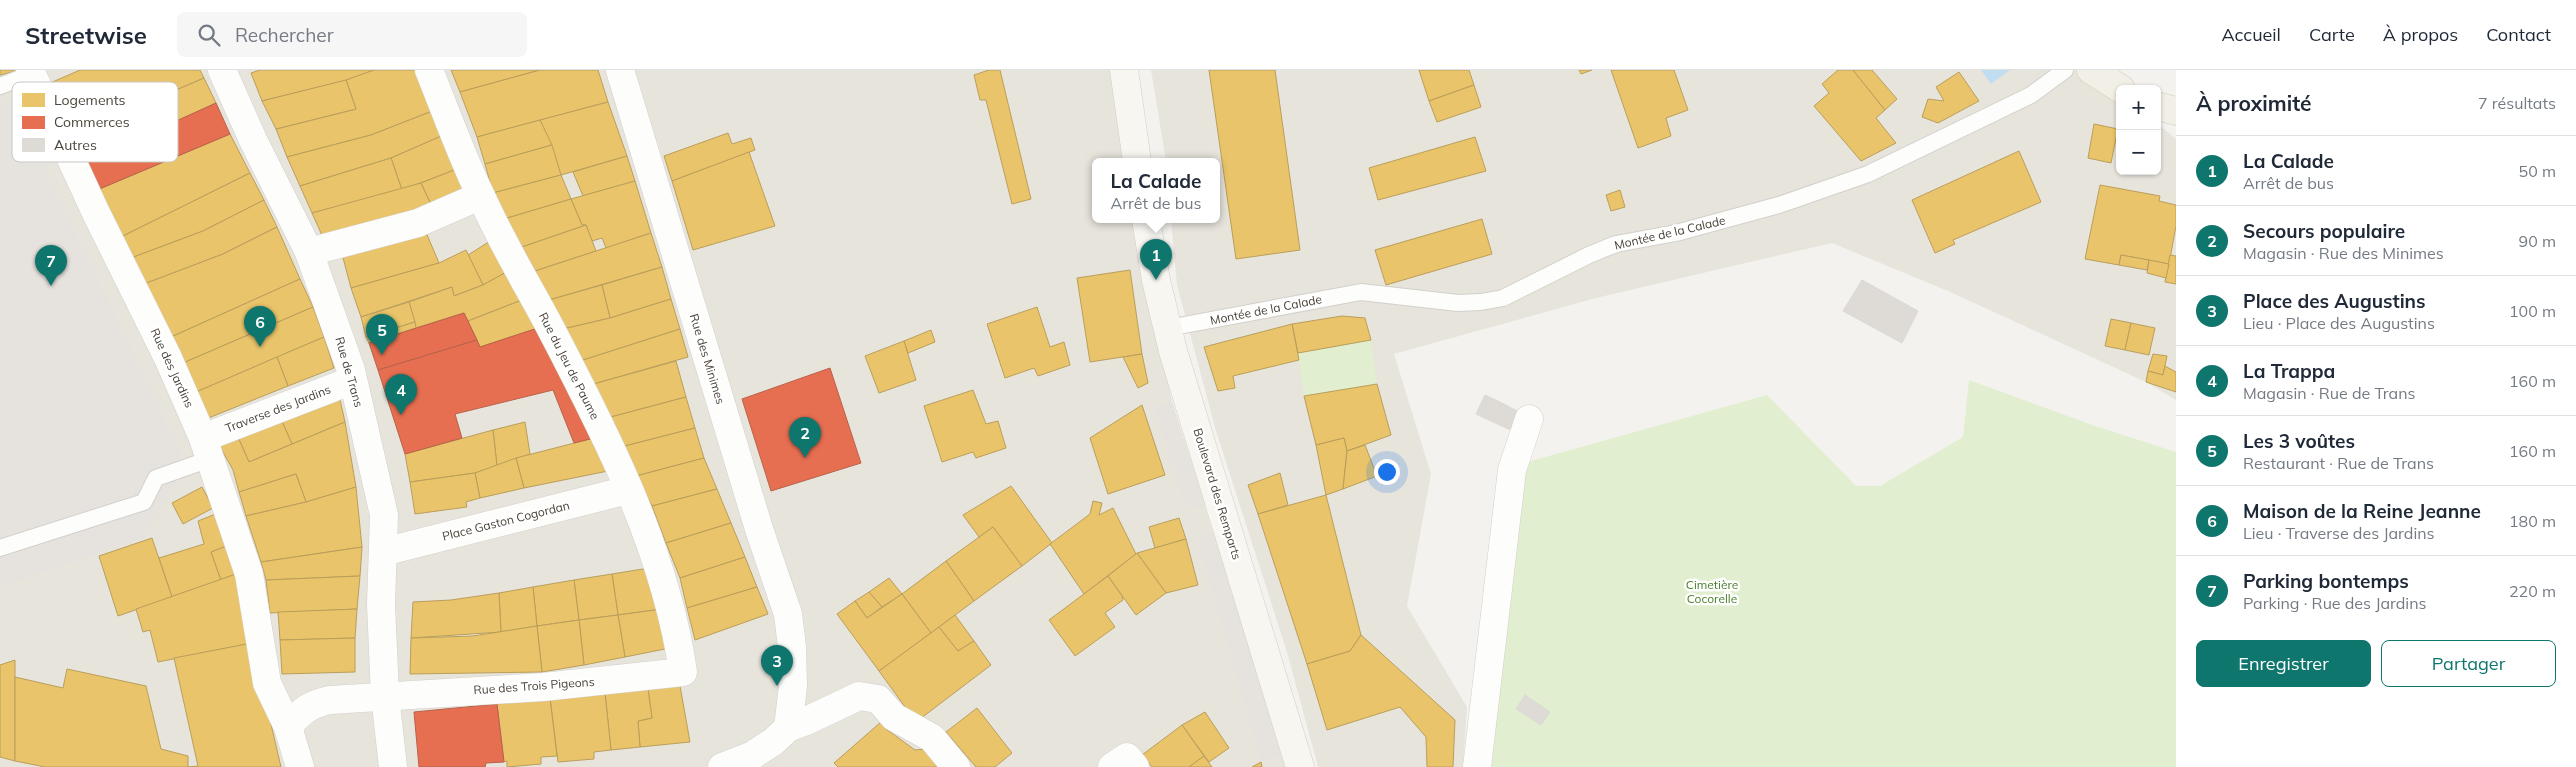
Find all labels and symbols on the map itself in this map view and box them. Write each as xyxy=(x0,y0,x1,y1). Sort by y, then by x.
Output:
legend xyxy=(12,82,178,162)
text: Logements xyxy=(54,91,126,109)
text: Commerces xyxy=(54,113,130,131)
text: Autres xyxy=(54,136,97,154)
street label: Montée de la Calade xyxy=(1613,212,1727,253)
pin: 1 xyxy=(1140,239,1172,280)
pin: 7 xyxy=(35,245,67,286)
street label: Montée de la Calade xyxy=(1209,291,1323,328)
pin: 6 xyxy=(244,306,276,347)
street label: Rue du Jeu de Paume xyxy=(536,310,603,422)
street label: Rue des Minimes xyxy=(687,312,728,406)
pin: 5 xyxy=(366,314,398,355)
street label: Rue des Jardins xyxy=(147,326,197,410)
street label: Rue de Trans xyxy=(332,335,367,409)
pin: 4 xyxy=(385,374,417,415)
street label: Traverse des Jardins xyxy=(223,381,333,436)
pin: 2 xyxy=(789,417,821,458)
street label: Boulevard des Remparts xyxy=(1190,426,1245,561)
your location xyxy=(1374,459,1400,485)
street label: Place Gaston Cogordan xyxy=(441,497,571,544)
park label: Cimetière Cocorelle xyxy=(1686,577,1738,606)
pin: 3 xyxy=(761,645,793,686)
street label: Rue des Trois Pigeons xyxy=(473,674,595,697)

